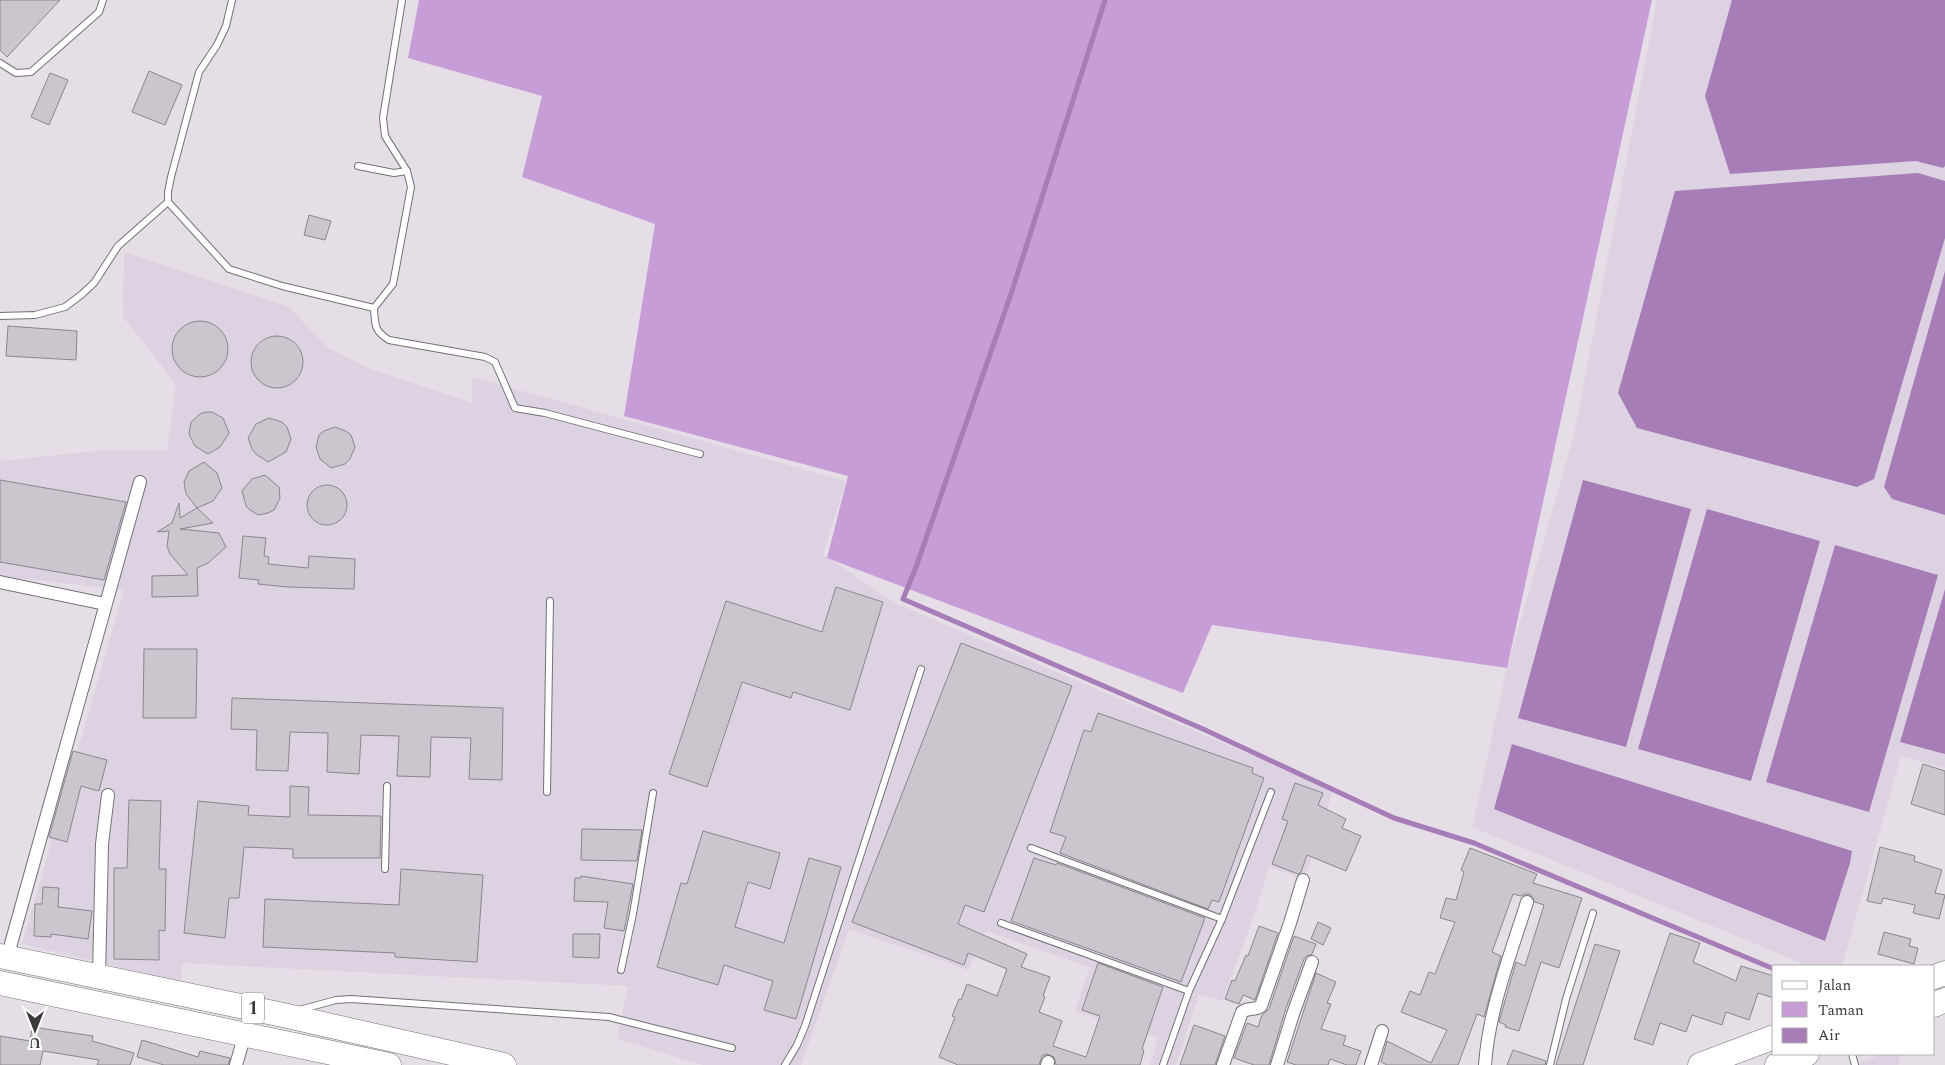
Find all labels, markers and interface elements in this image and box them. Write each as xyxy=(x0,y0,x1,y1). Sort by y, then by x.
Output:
legend xyxy=(1772,965,1935,1055)
text: Jalan xyxy=(1818,974,1851,997)
road number: 1 xyxy=(242,992,264,1024)
text: Taman xyxy=(1818,999,1864,1022)
north arrow xyxy=(10,1005,60,1055)
text: Air xyxy=(1818,1024,1840,1047)
text: U xyxy=(29,1032,41,1053)

